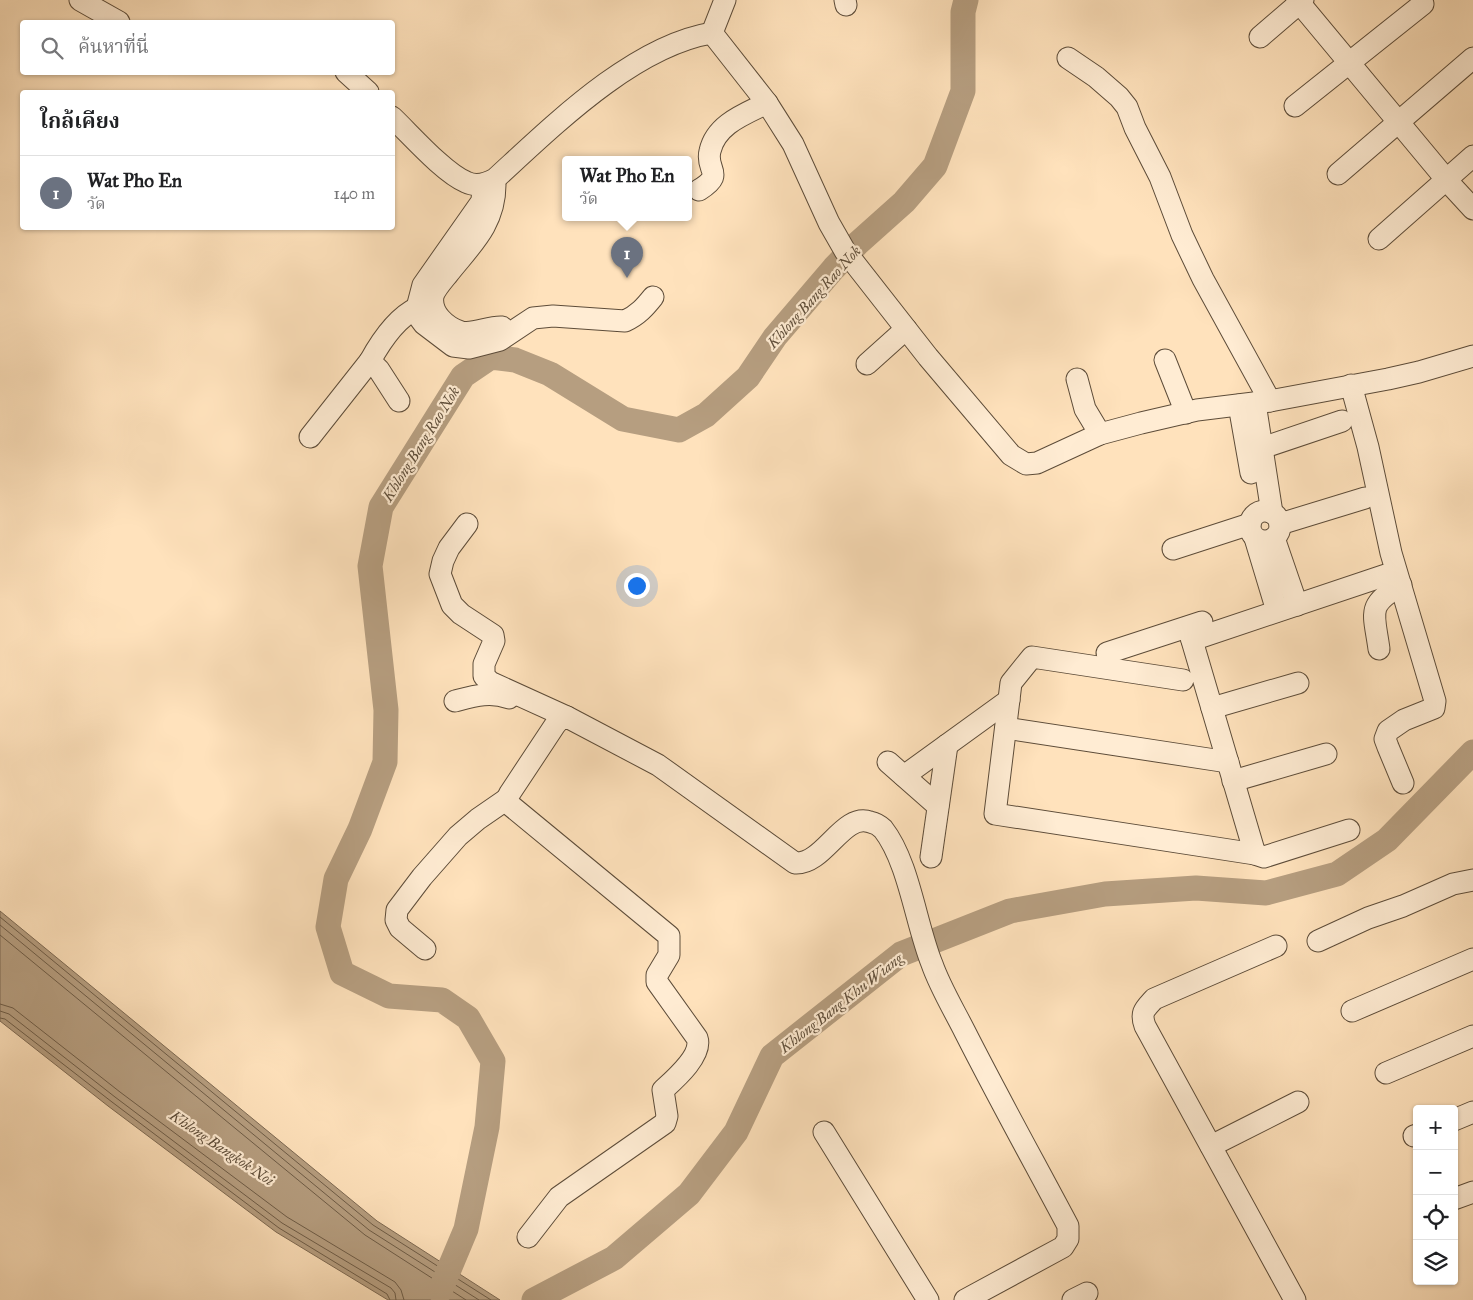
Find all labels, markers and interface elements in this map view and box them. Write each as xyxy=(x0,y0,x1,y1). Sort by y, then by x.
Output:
search box xyxy=(20,20,395,75)
icon: search xyxy=(38,34,66,62)
text: ค้นหาที่นี่ xyxy=(78,35,149,58)
text: ใกล้เคียง xyxy=(40,108,120,134)
popup xyxy=(562,156,692,221)
text: Wat Pho En xyxy=(579,164,675,187)
text: Wat Pho En xyxy=(87,169,182,192)
text: 1 xyxy=(53,184,59,203)
text: 140 m xyxy=(334,184,375,203)
text: วัด xyxy=(579,189,598,208)
text: วัด xyxy=(87,194,106,213)
pin: 1 xyxy=(611,237,643,278)
water label: Khlong Bang Rao Nok xyxy=(763,242,865,353)
water label: Khlong Bang Rao Nok xyxy=(378,383,464,505)
your location xyxy=(624,573,650,599)
water label: Khlong Bang Khu Wiang xyxy=(775,949,907,1057)
map controls xyxy=(1413,1105,1458,1285)
button: + xyxy=(1413,1105,1458,1150)
water label: Khlong Bangkok Noi xyxy=(166,1106,278,1190)
button: − xyxy=(1413,1150,1458,1195)
button: locate xyxy=(1413,1195,1458,1240)
button: layers xyxy=(1413,1240,1458,1285)

